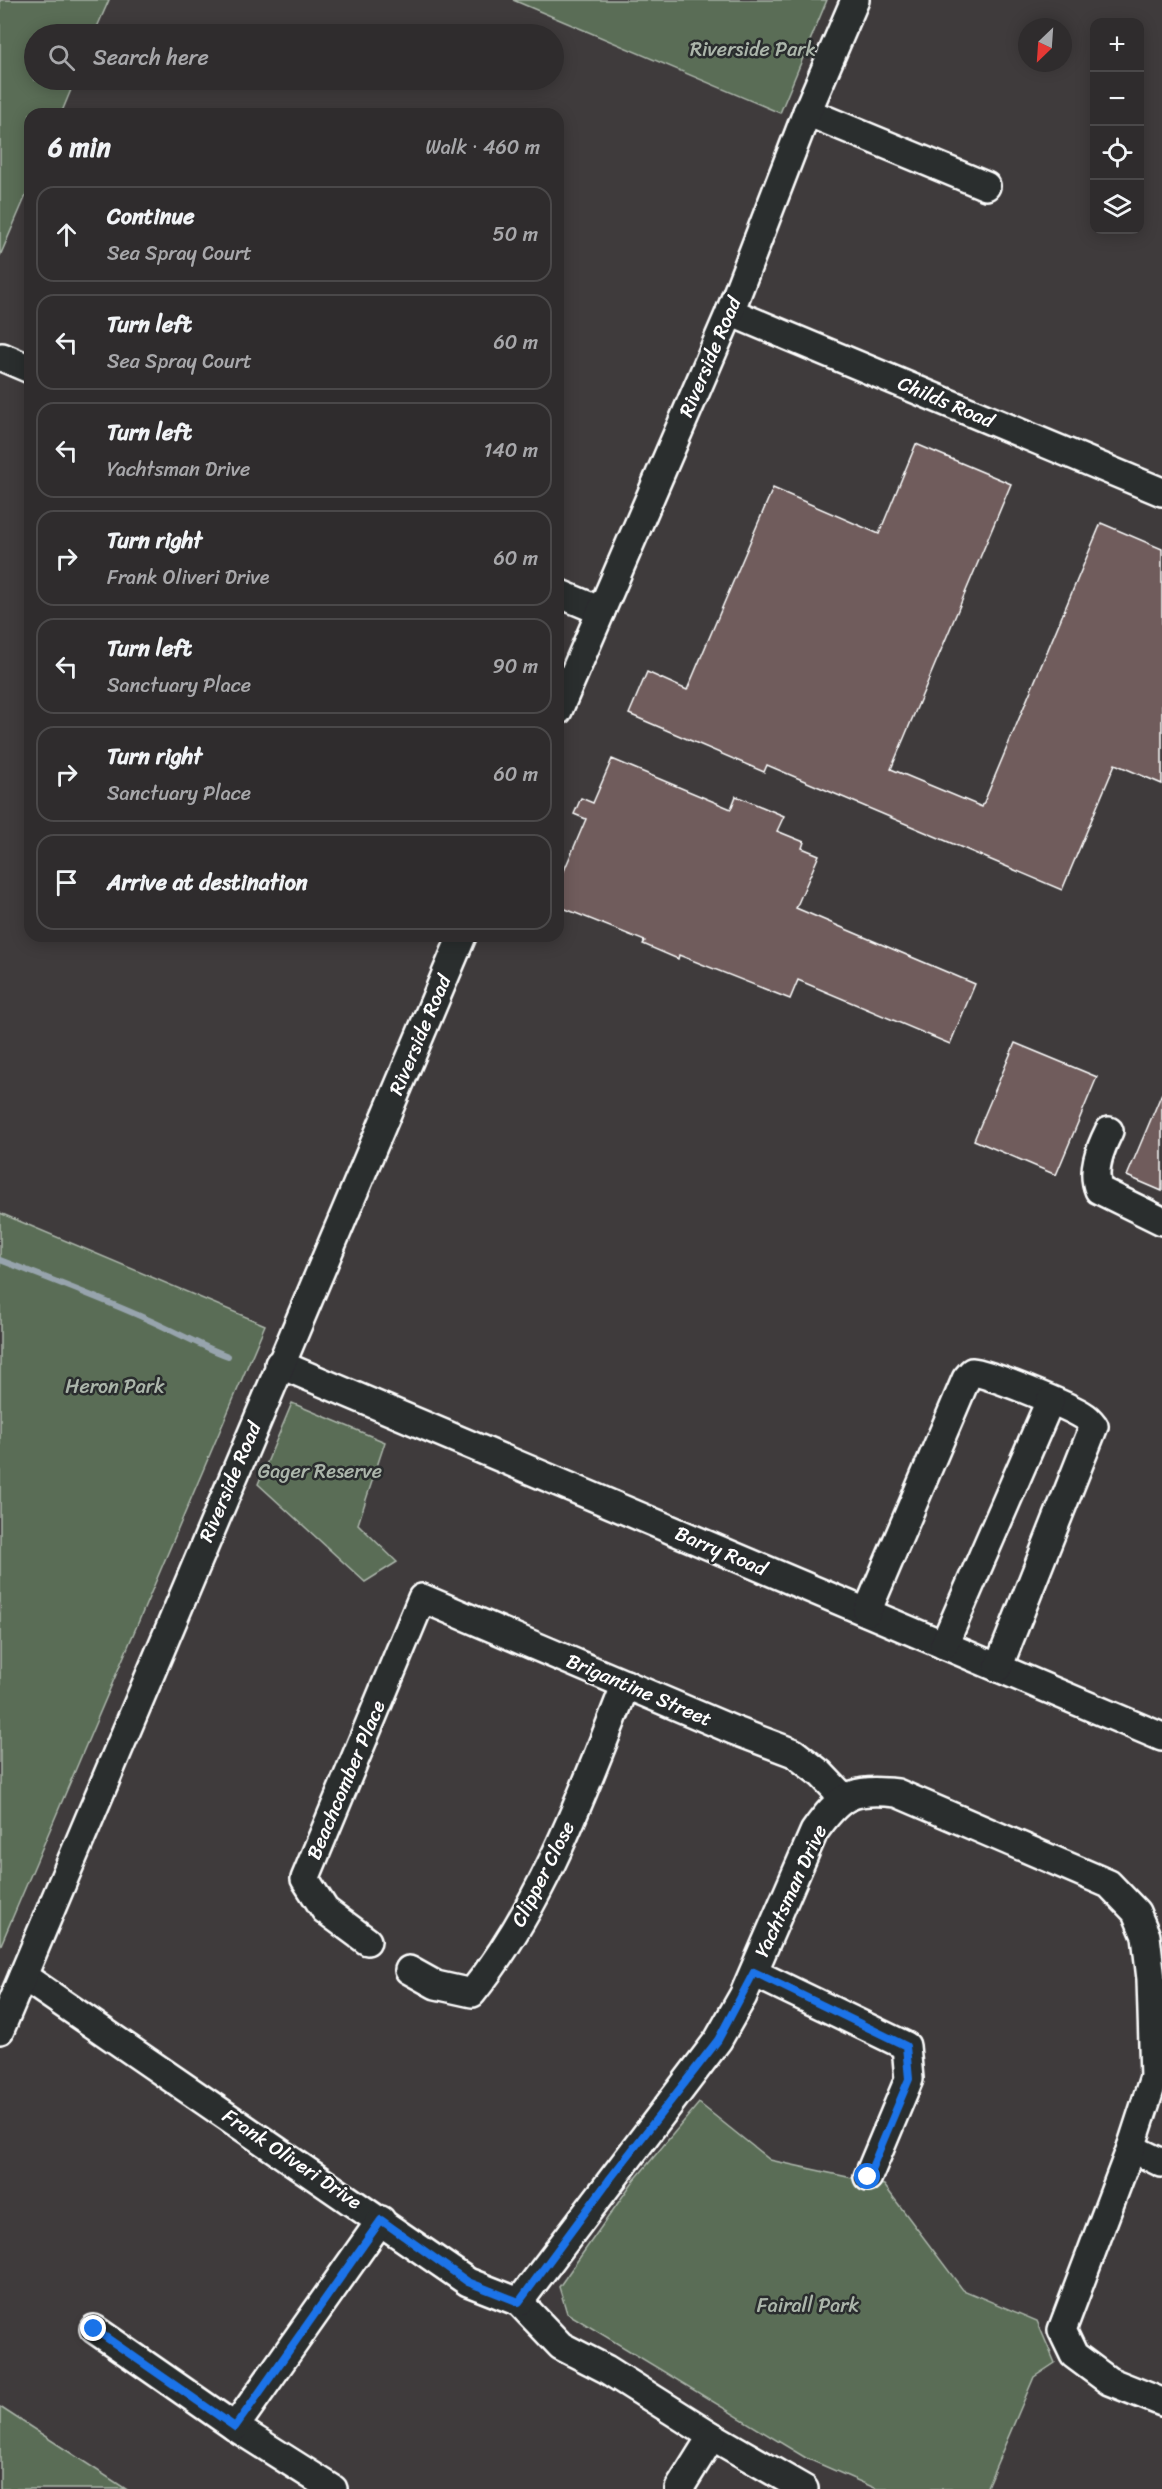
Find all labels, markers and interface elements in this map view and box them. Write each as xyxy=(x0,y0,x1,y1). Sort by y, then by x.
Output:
north arrow xyxy=(1018,18,1072,72)
map controls xyxy=(1090,18,1144,234)
button: + xyxy=(1090,18,1144,72)
search box xyxy=(24,24,564,90)
park label: Riverside Park xyxy=(690,32,816,67)
text: Search here xyxy=(93,38,209,77)
icon: search xyxy=(45,41,78,74)
button: − xyxy=(1090,72,1144,126)
text: 6 min xyxy=(48,124,111,170)
button: locate xyxy=(1090,126,1144,180)
text: Walk · 460 m xyxy=(425,130,540,165)
button: layers xyxy=(1090,180,1144,234)
text: Continue xyxy=(107,197,195,236)
text: 50 m xyxy=(493,217,538,252)
icon: ahead xyxy=(50,218,83,251)
text: Sea Spray Court xyxy=(107,236,252,271)
street label: Riverside Road xyxy=(669,290,752,423)
text: Turn left xyxy=(107,305,192,344)
text: 60 m xyxy=(493,325,538,360)
icon: left xyxy=(50,326,83,359)
text: Sea Spray Court xyxy=(107,344,252,379)
street label: Childs Road xyxy=(892,366,1001,439)
text: Turn left xyxy=(107,413,192,452)
text: 140 m xyxy=(484,433,538,468)
icon: left xyxy=(50,434,83,467)
text: Yachtsman Drive xyxy=(107,452,250,487)
text: Turn right xyxy=(107,521,202,560)
text: 60 m xyxy=(493,541,538,576)
icon: right xyxy=(50,542,83,575)
text: Frank Oliveri Drive xyxy=(107,560,269,595)
text: Turn left xyxy=(107,629,192,668)
text: 90 m xyxy=(493,649,538,684)
icon: left xyxy=(50,650,83,683)
text: Sanctuary Place xyxy=(107,668,251,703)
text: Turn right xyxy=(107,737,202,776)
text: 60 m xyxy=(493,757,538,792)
icon: right xyxy=(50,758,83,791)
text: Sanctuary Place xyxy=(107,776,251,811)
text: Arrive at destination xyxy=(107,863,308,902)
icon: arrive xyxy=(50,866,83,899)
street label: Riverside Road xyxy=(379,968,462,1101)
park label: Heron Park xyxy=(65,1369,165,1404)
street label: Riverside Road xyxy=(189,1415,272,1548)
park label: Gager Reserve xyxy=(258,1454,382,1489)
street label: Barry Road xyxy=(669,1516,774,1587)
street label: Brigantine Street xyxy=(561,1644,718,1737)
street label: Beachcomber Place xyxy=(297,1694,396,1865)
street label: Clipper Close xyxy=(501,1815,585,1933)
street label: Yachtsman Drive xyxy=(745,1819,837,1963)
street label: Frank Oliveri Drive xyxy=(215,2099,369,2219)
route start xyxy=(854,2163,880,2189)
park label: Fairall Park xyxy=(757,2288,860,2323)
route end xyxy=(80,2315,106,2341)

